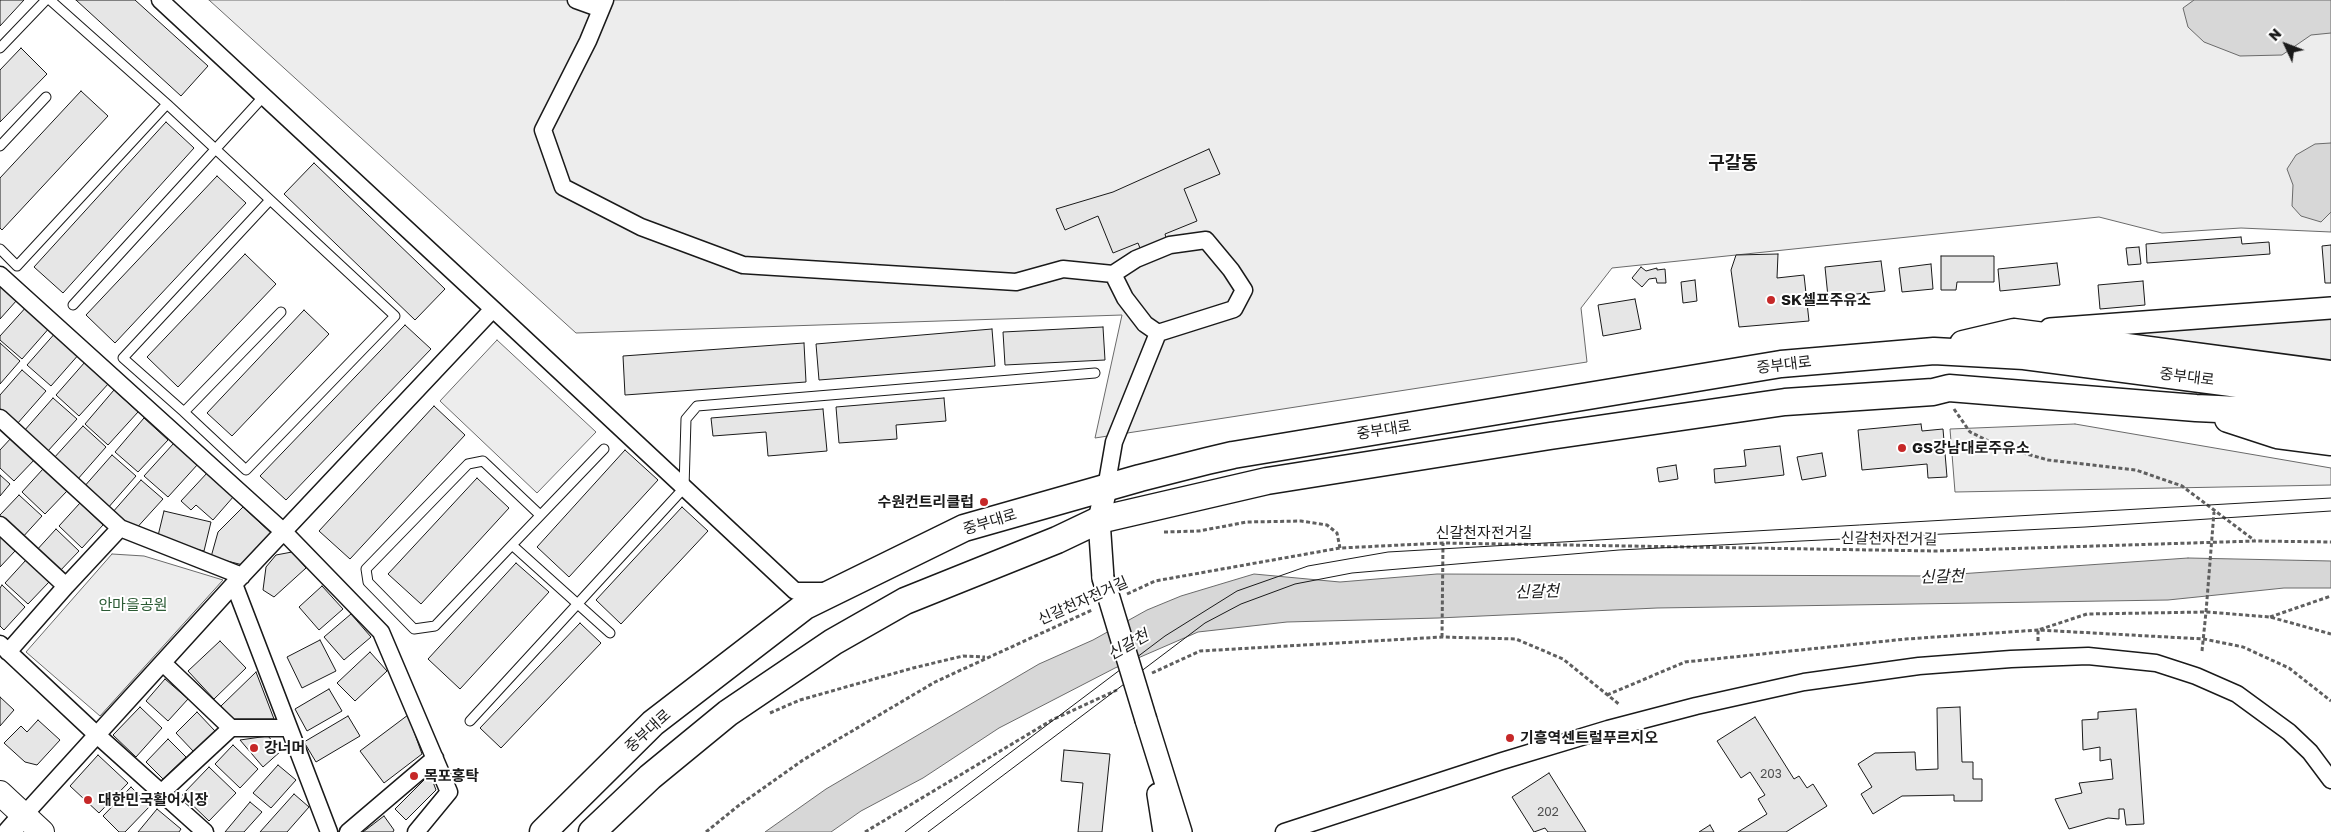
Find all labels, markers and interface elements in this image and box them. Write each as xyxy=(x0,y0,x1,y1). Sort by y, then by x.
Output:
north arrow xyxy=(2261,20,2311,70)
text: N xyxy=(2265,25,2285,44)
district label: 구갈동 xyxy=(1708,152,1758,174)
place label: SK셀프주유소 xyxy=(1781,291,1871,309)
marker: SK셀프주유소 xyxy=(1765,294,1777,306)
street label: 중부대로 xyxy=(1756,353,1812,377)
street label: 중부대로 xyxy=(2159,365,2215,389)
street label: 중부대로 xyxy=(1355,417,1413,443)
place label: GS강남대로주유소 xyxy=(1912,439,2030,457)
marker: GS강남대로주유소 xyxy=(1896,442,1908,454)
place label: 수원컨트리클럽 xyxy=(877,493,974,511)
marker: 수원컨트리클럽 xyxy=(978,496,990,508)
street label: 중부대로 xyxy=(961,505,1019,539)
street label: 신갈천자전거길 xyxy=(1436,524,1532,542)
street label: 신갈천자전거길 xyxy=(1841,529,1937,549)
water label: 신갈천 xyxy=(1920,567,1964,587)
street label: 신갈천자전거길 xyxy=(1035,573,1131,629)
water label: 신갈천 xyxy=(1515,582,1559,602)
park label: 안마을공원 xyxy=(99,596,167,614)
water label: 신갈천 xyxy=(1104,626,1152,664)
street label: 중부대로 xyxy=(621,706,675,756)
place label: 기흥역센트럴푸르지오 xyxy=(1520,729,1658,747)
marker: 기흥역센트럴푸르지오 xyxy=(1504,732,1516,744)
place label: 강너머 xyxy=(264,739,305,757)
marker: 강너머 xyxy=(248,742,260,754)
place label: 목포홍탁 xyxy=(424,767,479,785)
house number: 203 xyxy=(1760,767,1782,781)
marker: 목포홍탁 xyxy=(408,770,420,782)
place label: 대한민국활어시장 xyxy=(98,791,208,809)
marker: 대한민국활어시장 xyxy=(82,794,94,806)
house number: 202 xyxy=(1537,805,1559,819)

